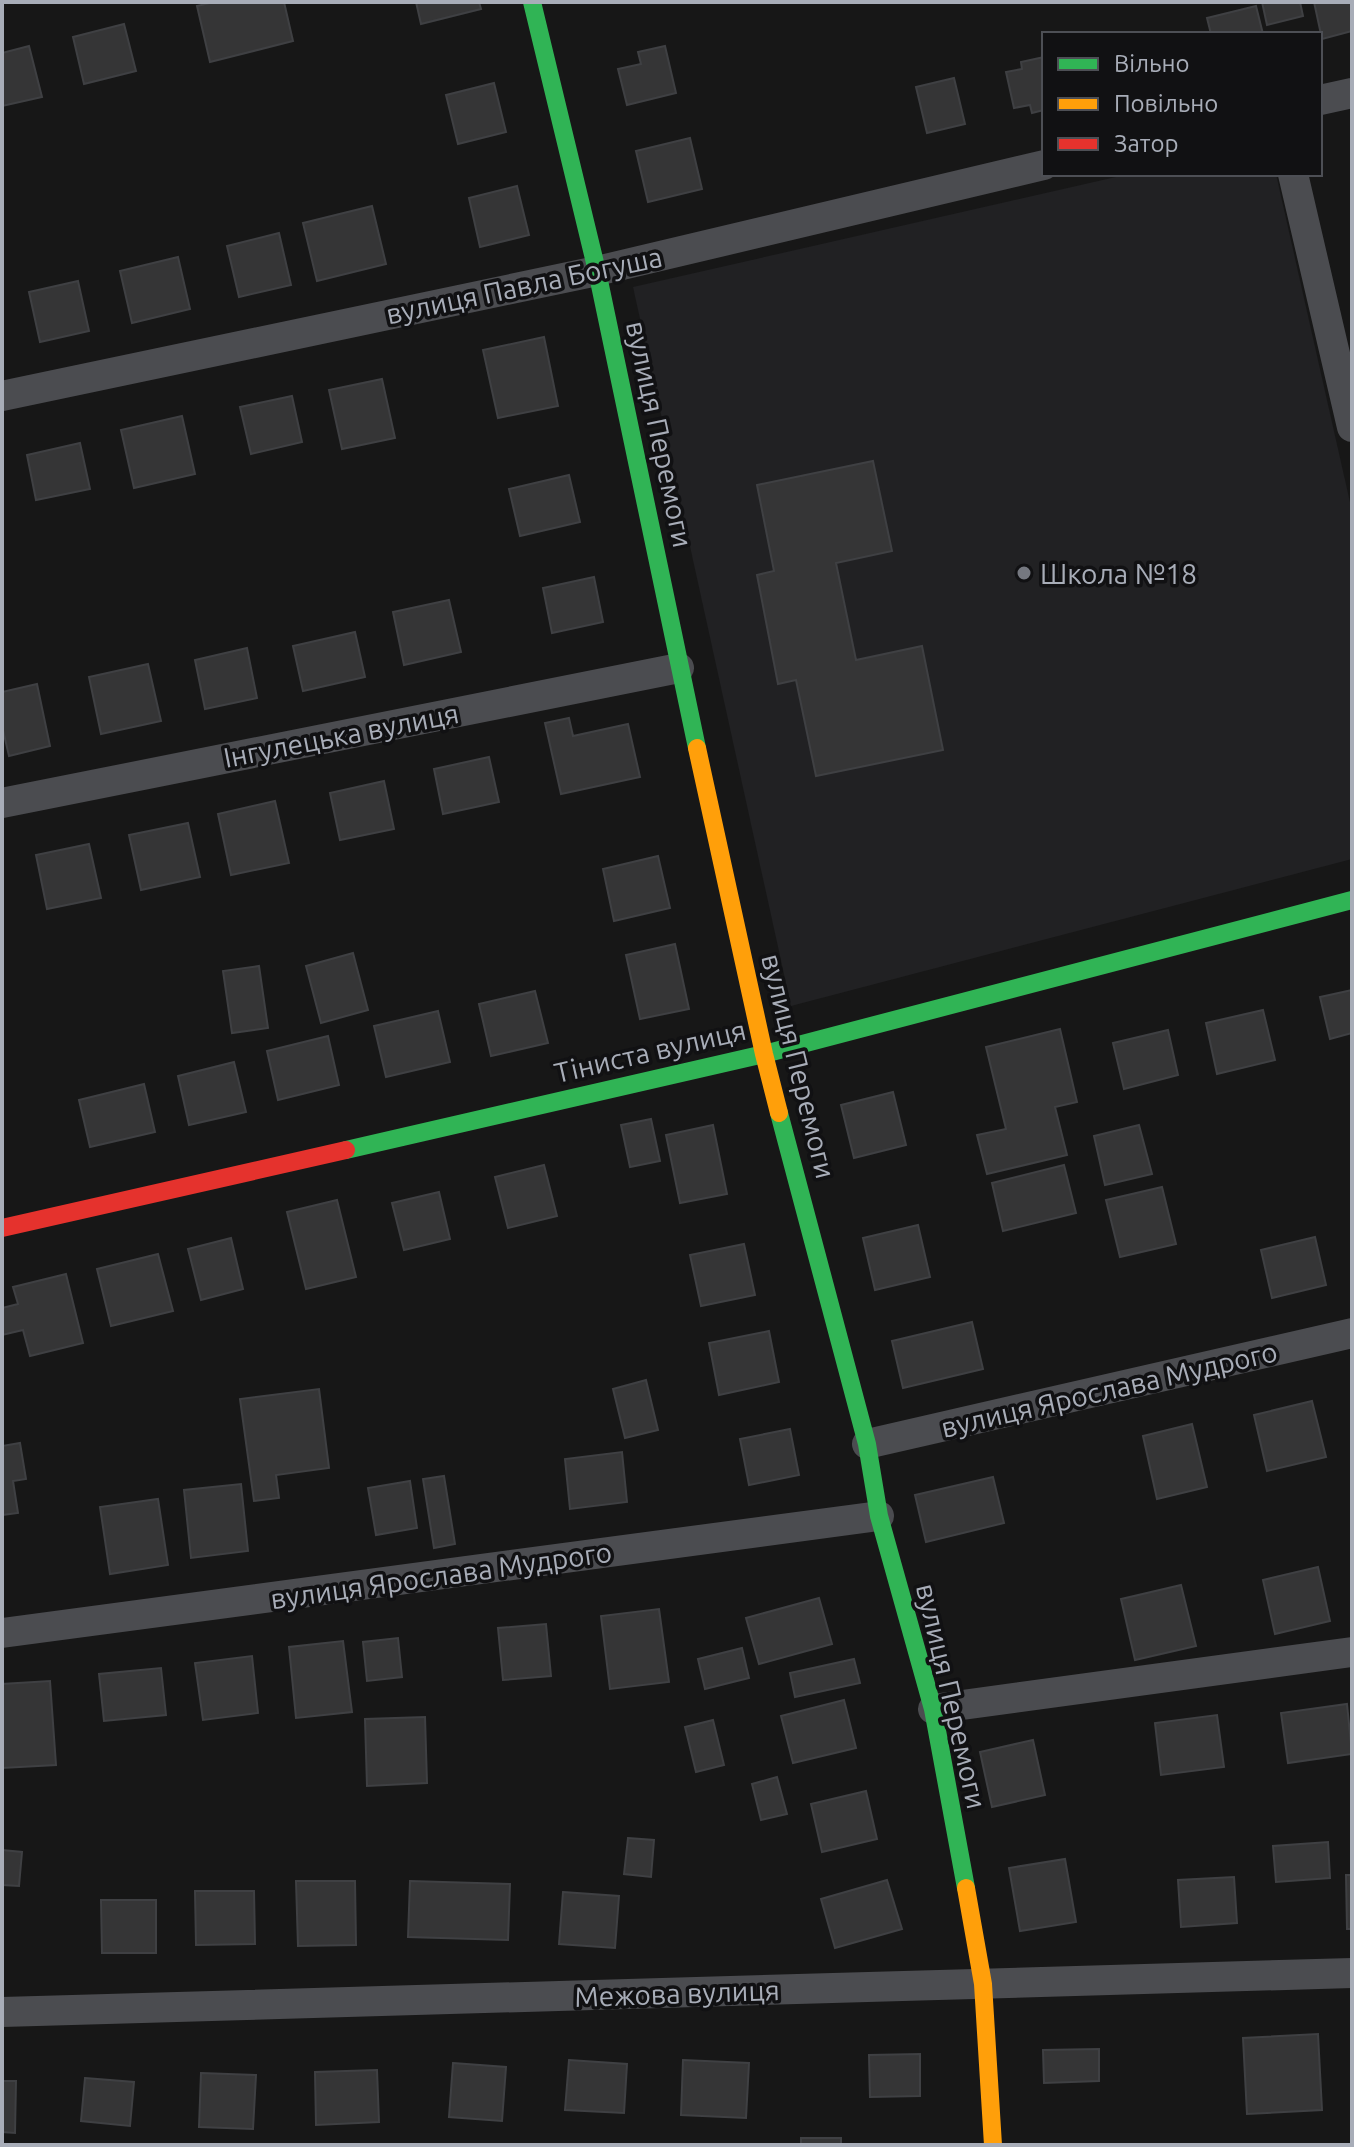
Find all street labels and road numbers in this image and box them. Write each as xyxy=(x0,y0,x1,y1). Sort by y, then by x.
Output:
street label: вулиця Павла Богуша xyxy=(383,241,665,329)
street label: вулиця Перемоги xyxy=(621,318,699,550)
street label: Інгулецька вулиця xyxy=(221,697,461,773)
street label: вулиця Перемоги xyxy=(756,950,842,1182)
street label: Тіниста вулиця xyxy=(551,1014,749,1088)
street label: вулиця Ярослава Мудрого xyxy=(938,1335,1280,1443)
street label: вулиця Ярослава Мудрого xyxy=(268,1536,614,1614)
street label: вулиця Перемоги xyxy=(911,1580,993,1812)
street label: Межова вулиця xyxy=(574,1974,780,2012)

